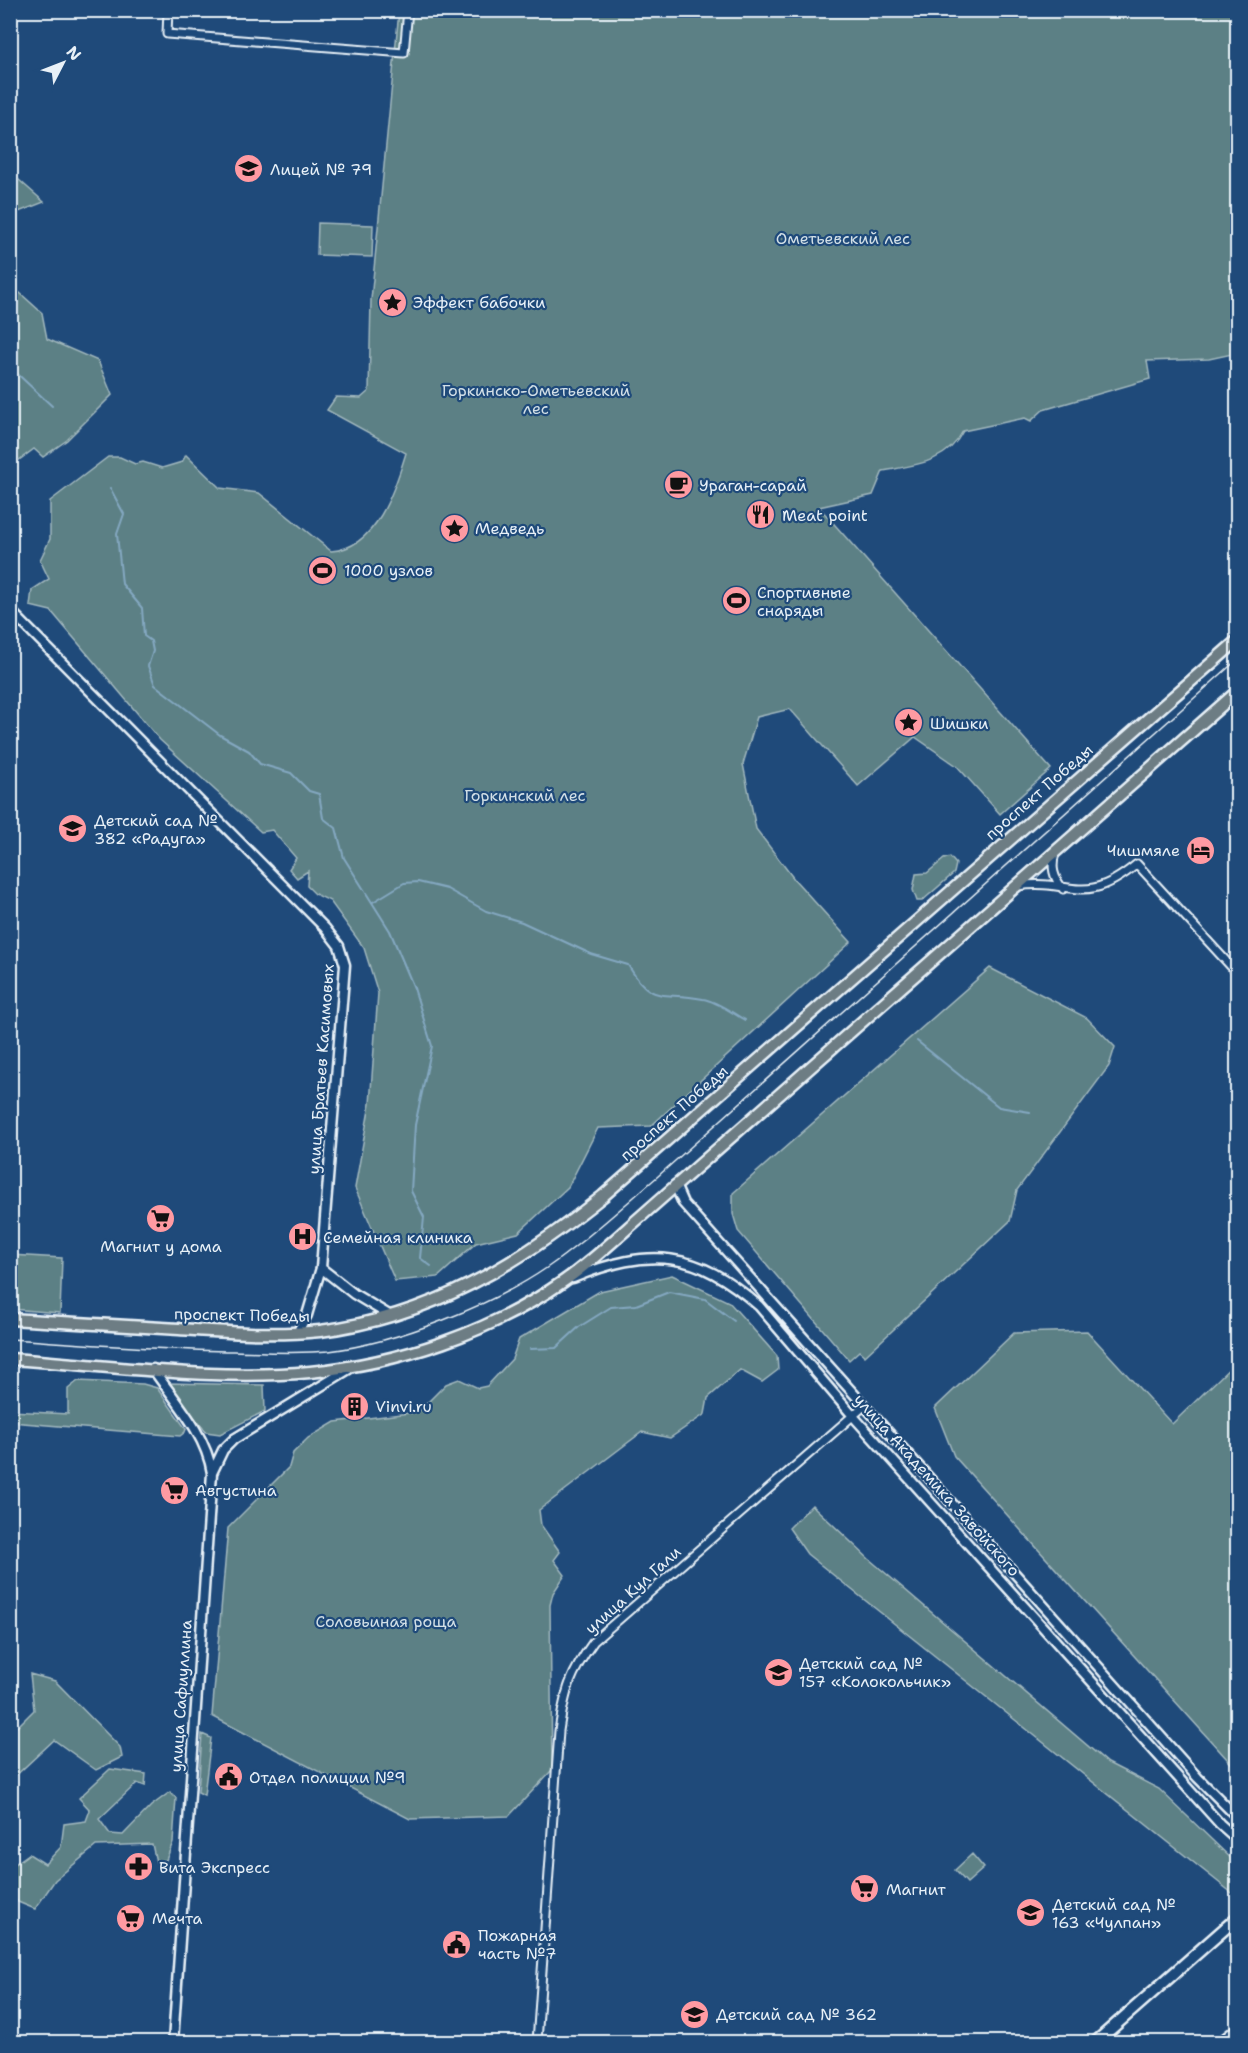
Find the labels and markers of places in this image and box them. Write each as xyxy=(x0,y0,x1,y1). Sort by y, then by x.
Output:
school or university icon: Лицей № 79 xyxy=(233,153,265,185)
place label: Лицей № 79 xyxy=(270,159,372,180)
place icon: Эффект бабочки xyxy=(376,286,408,318)
place label: Эффект бабочки xyxy=(413,292,546,313)
cafe icon: Ураган-сарай xyxy=(662,469,694,501)
place label: Ураган-сарай xyxy=(699,475,807,496)
restaurant icon: Meat point xyxy=(745,499,777,531)
place label: Meat point xyxy=(782,505,868,526)
place icon: Медведь xyxy=(438,512,470,544)
place label: Медведь xyxy=(475,518,544,539)
sports icon: 1000 узлов xyxy=(307,554,339,586)
place label: 1000 узлов xyxy=(344,560,433,581)
place label: Спортивные снаряды xyxy=(757,582,851,621)
sports icon: Спортивные снаряды xyxy=(720,585,752,617)
place icon: Шишки xyxy=(893,707,925,739)
place label: Шишки xyxy=(930,713,988,734)
place label: Детский сад № 382 «Радуга» xyxy=(94,810,217,849)
school or university icon: Детский сад № 382 «Радуга» xyxy=(57,813,89,845)
hotel icon: Чишмяле xyxy=(1185,834,1217,866)
place label: Чишмяле xyxy=(1107,840,1180,861)
supermarket icon: Магнит у дома xyxy=(145,1202,177,1234)
hospital icon: Семейная клиника xyxy=(286,1221,318,1253)
place label: Семейная клиника xyxy=(323,1227,473,1248)
place label: Магнит у дома xyxy=(100,1236,222,1257)
building icon: Vinvi.ru xyxy=(338,1390,370,1422)
place label: Vinvi.ru xyxy=(375,1396,432,1417)
supermarket icon: Августина xyxy=(158,1474,190,1506)
place label: Августина xyxy=(195,1480,277,1501)
place label: Детский сад № 157 «Колокольчик» xyxy=(799,1653,951,1692)
school or university icon: Детский сад № 157 «Колокольчик» xyxy=(762,1656,794,1688)
public building icon: Отдел полиции №9 xyxy=(212,1761,244,1793)
place label: Отдел полиции №9 xyxy=(249,1767,405,1788)
pharmacy icon: Вита Экспресс xyxy=(122,1851,154,1883)
place label: Вита Экспресс xyxy=(159,1857,270,1878)
supermarket icon: Магнит xyxy=(849,1873,881,1905)
place label: Магнит xyxy=(886,1879,947,1900)
place label: Детский сад № 163 «Чулпан» xyxy=(1052,1894,1175,1933)
school or university icon: Детский сад № 163 «Чулпан» xyxy=(1015,1897,1047,1929)
supermarket icon: Мечта xyxy=(115,1902,147,1934)
place label: Мечта xyxy=(152,1908,202,1929)
place label: Пожарная часть №7 xyxy=(478,1925,557,1964)
public building icon: Пожарная часть №7 xyxy=(441,1928,473,1960)
school or university icon: Детский сад № 362 xyxy=(679,1998,711,2030)
place label: Детский сад № 362 xyxy=(716,2004,877,2025)

